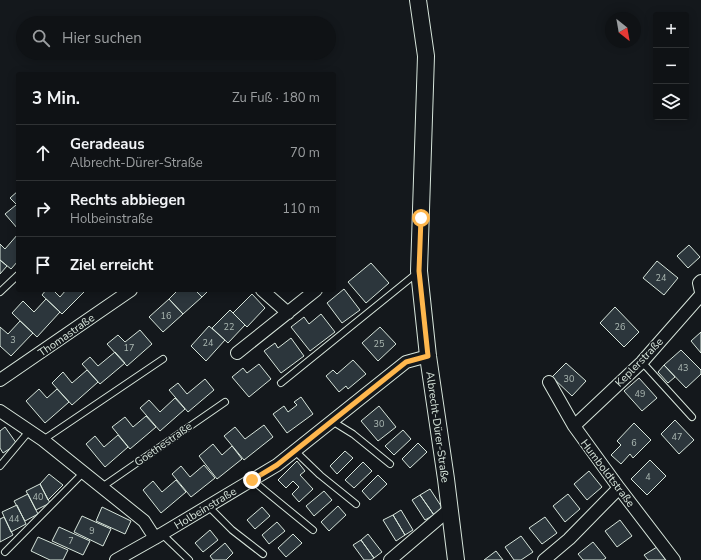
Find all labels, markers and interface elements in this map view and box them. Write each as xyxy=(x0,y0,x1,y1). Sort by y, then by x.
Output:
north arrow xyxy=(605,12,641,48)
map controls xyxy=(653,12,689,120)
button: + xyxy=(653,12,689,48)
search box xyxy=(16,16,336,60)
icon: search xyxy=(30,27,52,49)
text: Hier suchen xyxy=(62,28,142,48)
button: − xyxy=(653,48,689,84)
button: layers xyxy=(653,84,689,120)
text: 3 Min. xyxy=(32,87,80,110)
text: Zu Fuß · 180 m xyxy=(232,89,320,107)
text: Geradeaus xyxy=(70,134,145,154)
icon: ahead xyxy=(32,142,54,164)
text: 70 m xyxy=(290,144,320,162)
text: Albrecht-Dürer-Straße xyxy=(70,154,203,172)
text: Rechts abbiegen xyxy=(70,190,185,210)
icon: right xyxy=(32,198,54,220)
text: 110 m xyxy=(282,200,320,218)
route start xyxy=(412,209,430,227)
text: Holbeinstraße xyxy=(70,210,153,228)
icon: arrive xyxy=(32,254,54,276)
text: Ziel erreicht xyxy=(70,255,153,275)
house number: 24 xyxy=(656,272,667,284)
street label: Thomastraße xyxy=(35,310,98,360)
house number: 16 xyxy=(161,310,171,322)
house number: 22 xyxy=(224,321,234,333)
house number: 26 xyxy=(615,321,625,333)
house number: 3 xyxy=(10,334,16,346)
street label: Keplerstraße xyxy=(612,334,667,390)
house number: 24 xyxy=(203,337,214,349)
house number: 25 xyxy=(374,338,384,350)
house number: 17 xyxy=(124,342,134,354)
house number: 43 xyxy=(678,362,688,374)
street label: Albrecht-Dürer-Straße xyxy=(422,370,453,484)
house number: 30 xyxy=(564,373,574,385)
house number: 49 xyxy=(635,388,645,400)
house number: 30 xyxy=(374,418,384,430)
street label: Goethestraße xyxy=(131,419,195,470)
house number: 47 xyxy=(672,431,682,443)
street label: Humboldtstraße xyxy=(577,436,638,510)
house number: 6 xyxy=(631,437,637,449)
route end xyxy=(243,471,261,489)
house number: 4 xyxy=(645,471,651,483)
street label: Holbeinstraße xyxy=(171,484,239,533)
house number: 40 xyxy=(33,491,43,503)
house number: 44 xyxy=(9,513,20,525)
house number: 9 xyxy=(89,525,95,537)
house number: 7 xyxy=(68,535,74,547)

